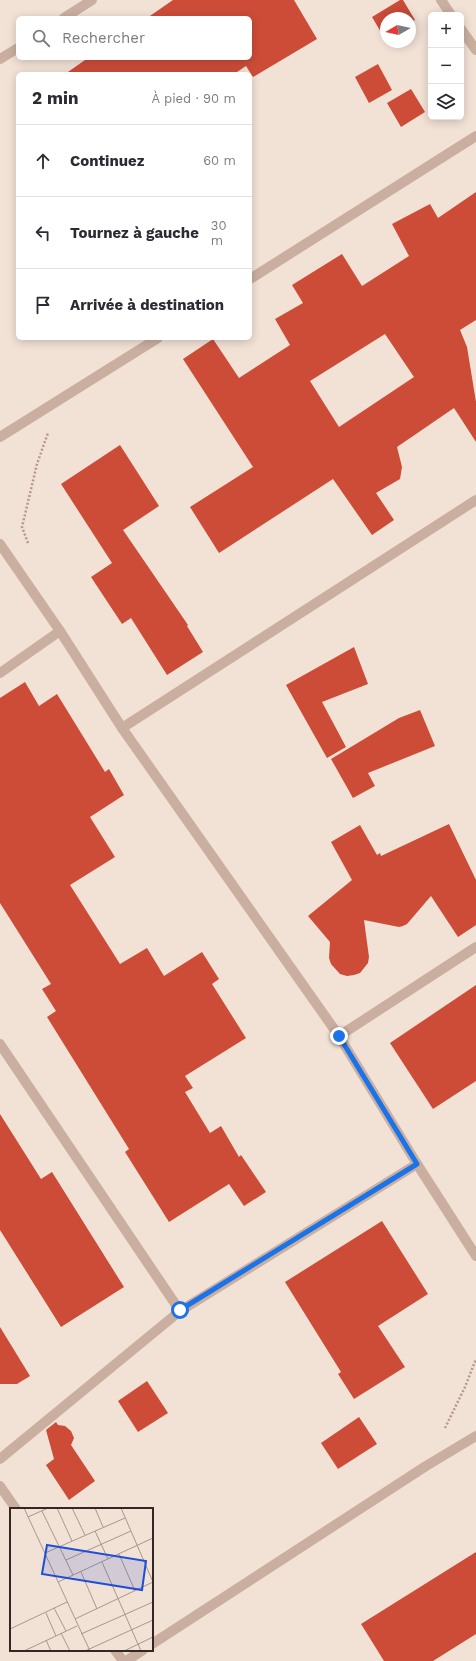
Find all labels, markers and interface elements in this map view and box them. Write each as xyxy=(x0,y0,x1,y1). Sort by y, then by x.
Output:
north arrow xyxy=(380,12,416,48)
map controls xyxy=(428,12,464,120)
button: + xyxy=(428,12,464,48)
search box xyxy=(16,16,252,60)
icon: search xyxy=(30,27,52,49)
text: Rechercher xyxy=(62,29,145,47)
button: − xyxy=(428,48,464,84)
button: layers xyxy=(428,84,464,120)
text: 2 min xyxy=(32,88,78,108)
text: À pied · 90 m xyxy=(152,91,236,106)
icon: ahead xyxy=(32,150,54,172)
text: Continuez xyxy=(70,152,144,170)
text: 60 m xyxy=(203,153,236,168)
text: 30 m xyxy=(211,218,227,248)
icon: left xyxy=(32,222,54,244)
text: Tournez à gauche xyxy=(70,224,199,242)
icon: arrive xyxy=(32,294,54,316)
text: Arrivée à destination xyxy=(70,296,224,314)
route end xyxy=(330,1027,348,1045)
route start xyxy=(171,1301,189,1319)
inset map xyxy=(10,1508,153,1651)

